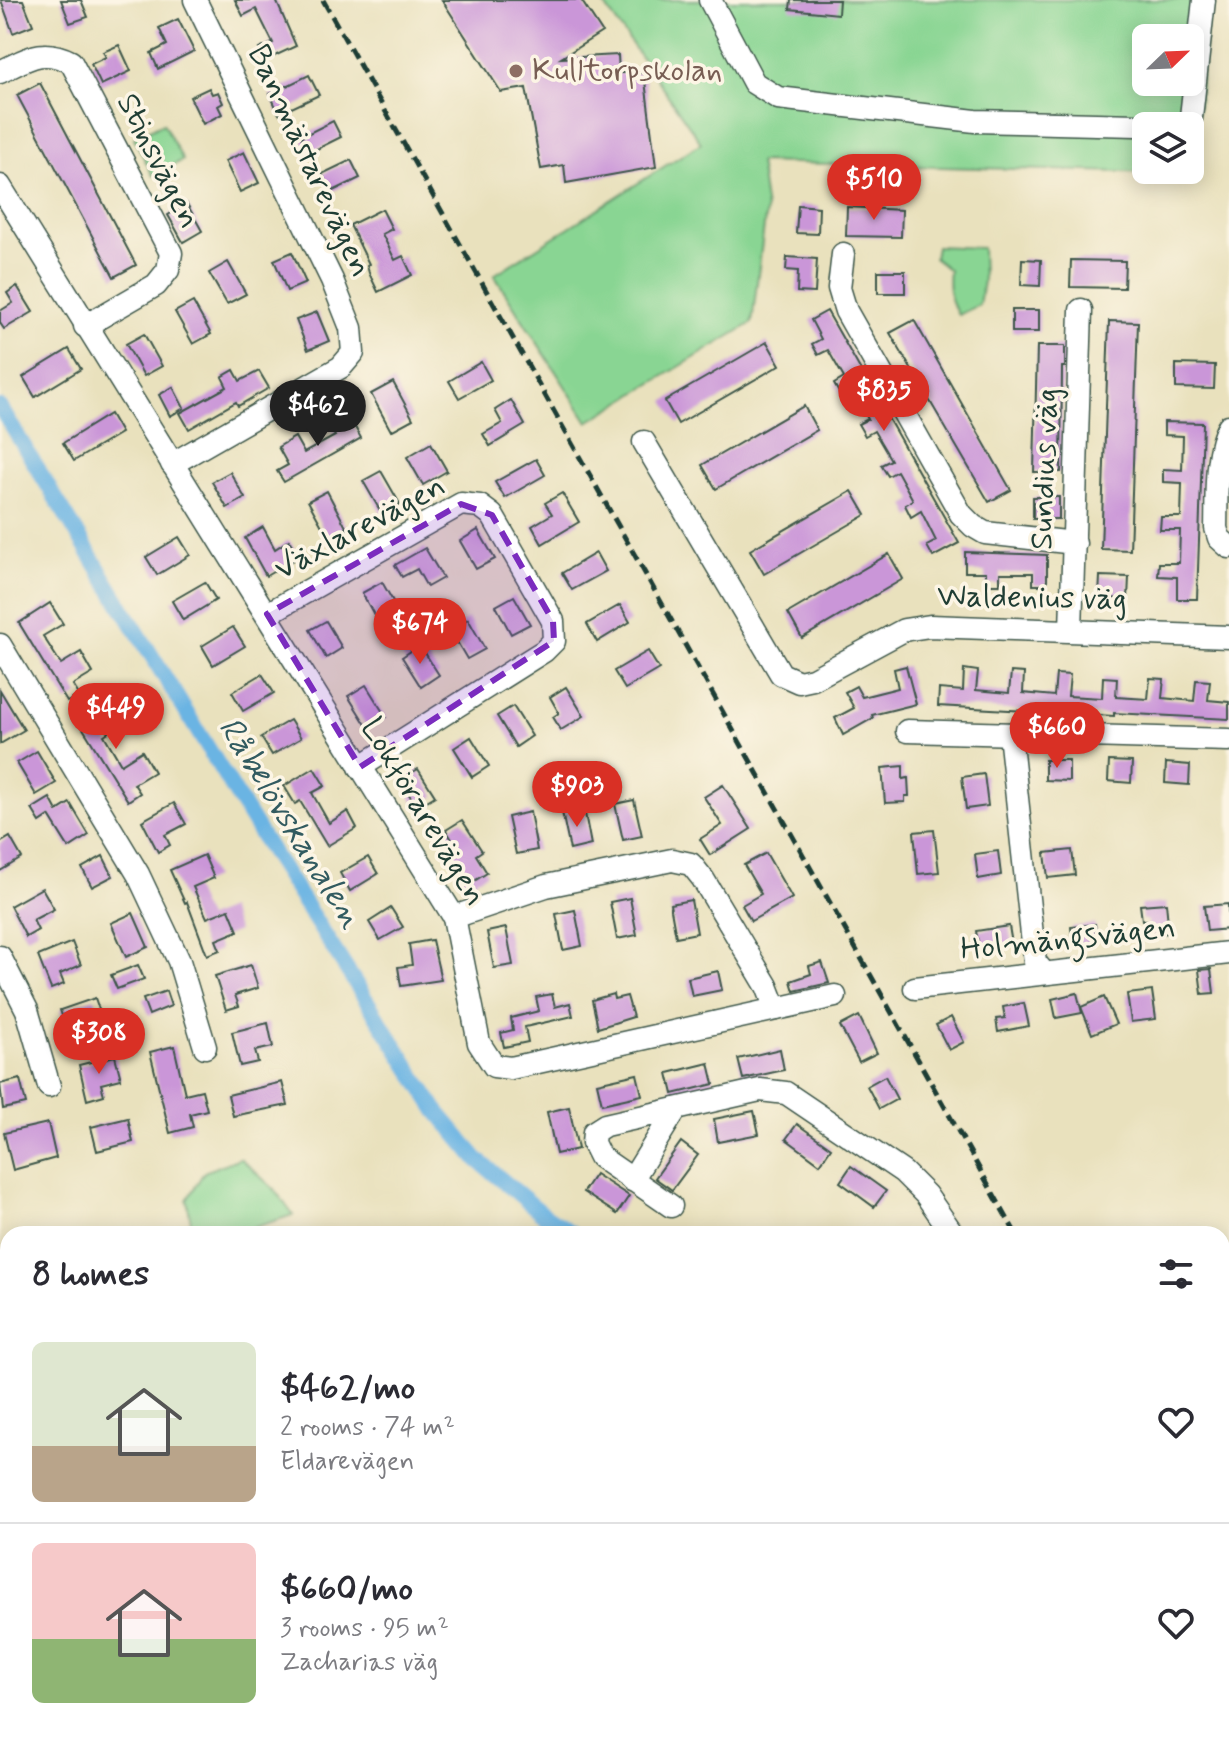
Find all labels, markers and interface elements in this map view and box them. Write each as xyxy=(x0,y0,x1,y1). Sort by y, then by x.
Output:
north arrow xyxy=(1132,24,1204,96)
map controls xyxy=(1132,24,1204,184)
street label: Banmästarevägen xyxy=(237,38,381,284)
place label: Kulltorpskolan xyxy=(532,50,722,92)
marker: Kulltorpskolan xyxy=(507,62,525,80)
street label: Stinsvägen xyxy=(106,86,210,236)
button: layers xyxy=(1132,112,1204,184)
pin: $510 xyxy=(827,154,921,222)
text: $510 xyxy=(845,163,903,197)
pin: $835 xyxy=(837,365,931,433)
text: $835 xyxy=(856,374,912,408)
pin: $462 xyxy=(271,380,365,448)
street label: Sundius väg xyxy=(1021,387,1069,551)
text: $462 xyxy=(288,389,348,423)
street label: Växlarevägen xyxy=(267,465,453,591)
street label: Waldenius väg xyxy=(937,575,1127,621)
pin: $674 xyxy=(373,598,467,666)
text: $674 xyxy=(391,607,449,641)
pin: $449 xyxy=(69,683,163,751)
text: $449 xyxy=(86,692,146,726)
pin: $660 xyxy=(1010,702,1104,770)
water label: Råbelövskanalen xyxy=(207,709,373,938)
street label: Lokförarevägen xyxy=(350,710,496,914)
text: $660 xyxy=(1028,711,1086,745)
pin: $903 xyxy=(530,761,624,829)
text: $903 xyxy=(550,770,604,804)
street label: Holmängsvägen xyxy=(958,907,1178,974)
pin: $308 xyxy=(52,1008,146,1076)
text: $308 xyxy=(71,1017,127,1051)
text: 8 homes xyxy=(32,1252,149,1297)
icon: filters xyxy=(1154,1252,1198,1296)
text: $462/mo xyxy=(280,1366,415,1411)
icon: home xyxy=(96,1374,192,1470)
icon: heart xyxy=(1154,1400,1198,1444)
text: 2 rooms · 74 m² xyxy=(280,1411,455,1445)
text: Eldarevägen xyxy=(280,1445,414,1479)
text: $660/mo xyxy=(280,1567,413,1612)
icon: home xyxy=(96,1575,192,1671)
icon: heart xyxy=(1154,1601,1198,1645)
text: 3 rooms · 95 m² xyxy=(280,1612,449,1646)
text: Zacharias väg xyxy=(280,1646,438,1680)

